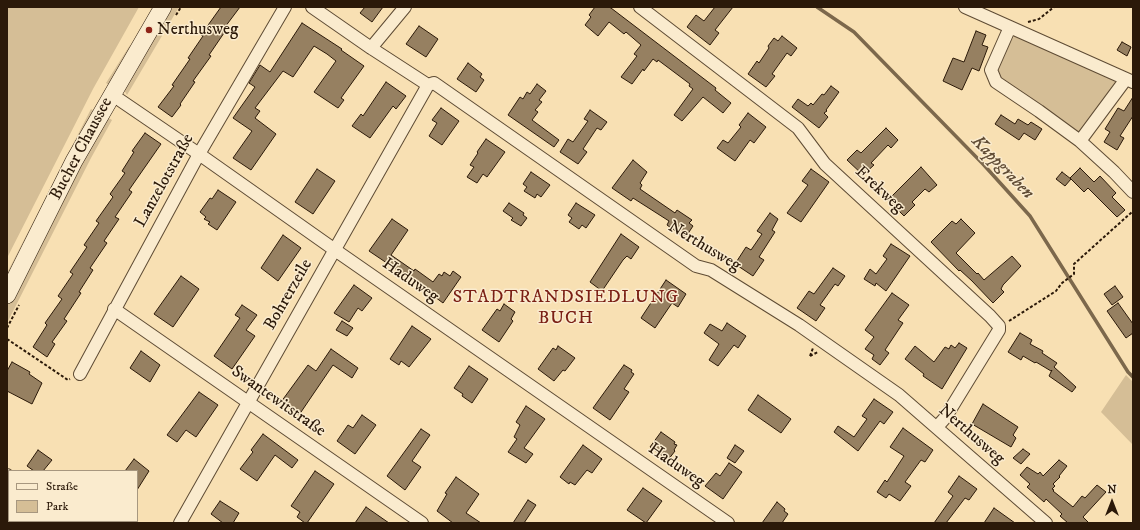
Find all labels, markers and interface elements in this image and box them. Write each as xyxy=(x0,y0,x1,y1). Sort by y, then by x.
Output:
place label: Nerthusweg xyxy=(157,20,238,40)
marker: Nerthusweg xyxy=(144,25,154,35)
street label: Bucher Chaussee xyxy=(46,94,118,204)
street label: Lanzelotstraße xyxy=(131,131,199,231)
water label: Kappgraben xyxy=(966,131,1038,205)
street label: Erekweg xyxy=(850,162,908,218)
street label: Nerthusweg xyxy=(664,217,744,277)
street label: Haduweg xyxy=(378,254,442,308)
street label: Bohrerzeile xyxy=(261,256,317,334)
district label: STADTRANDSIEDLUNG BUCH xyxy=(453,287,679,330)
street label: Swantewitstraße xyxy=(227,362,329,442)
street label: Nerthusweg xyxy=(934,401,1008,469)
street label: Haduweg xyxy=(644,439,708,493)
legend xyxy=(8,470,138,522)
text: Straße xyxy=(46,479,78,494)
north arrow xyxy=(1092,482,1132,522)
text: N xyxy=(1107,483,1117,497)
text: Park xyxy=(46,499,68,514)

